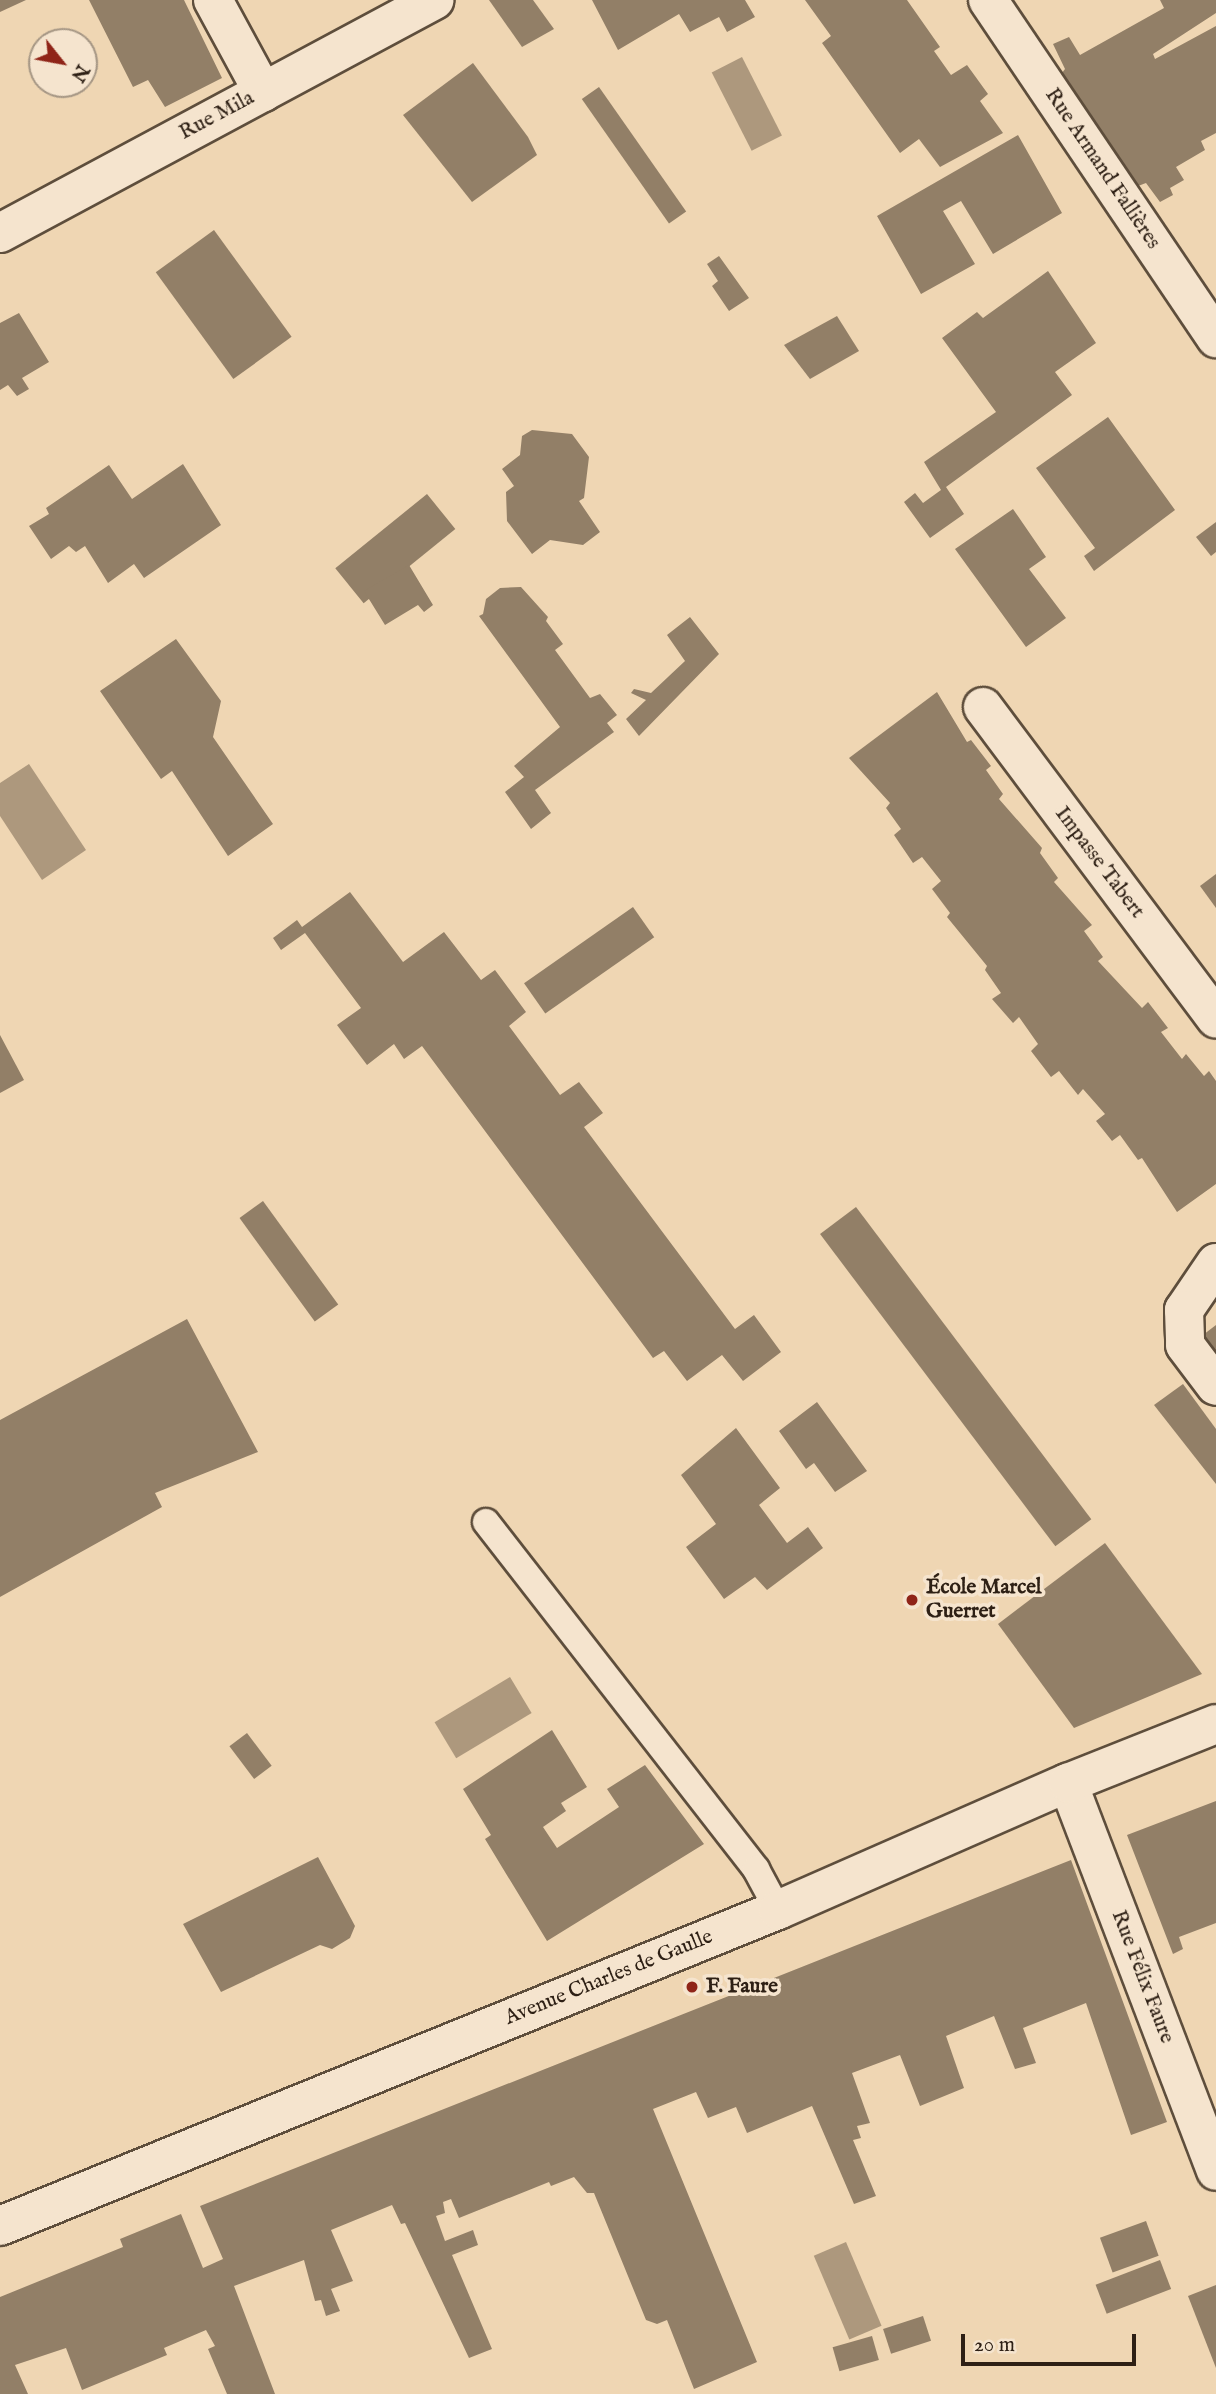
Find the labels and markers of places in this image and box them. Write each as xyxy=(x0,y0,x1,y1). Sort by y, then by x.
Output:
place label: École Marcel Guerret xyxy=(926,1575,1042,1625)
marker: École Marcel Guerret xyxy=(904,1592,920,1608)
place label: F. Faure xyxy=(706,1974,778,2000)
marker: F. Faure xyxy=(684,1979,700,1995)

